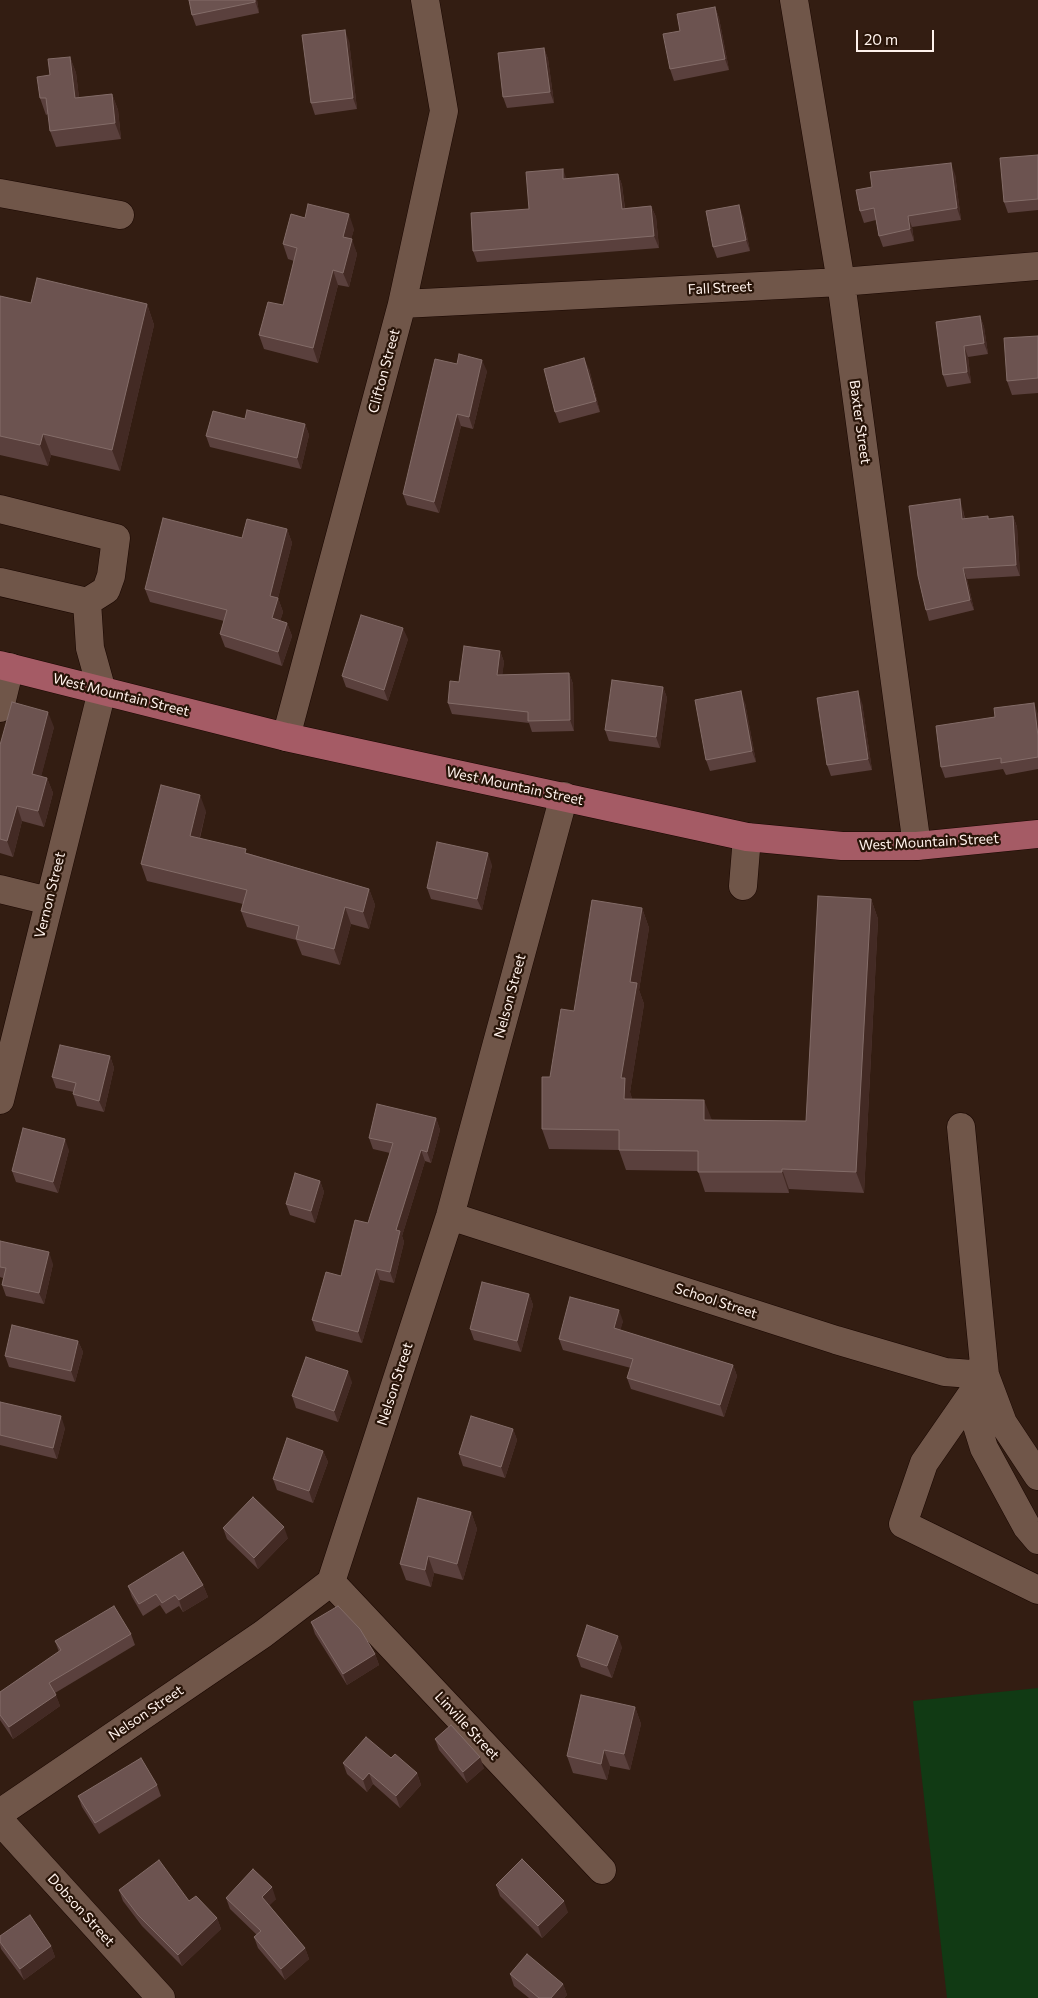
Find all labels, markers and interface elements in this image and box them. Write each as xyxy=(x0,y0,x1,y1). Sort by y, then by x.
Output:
scale bar xyxy=(858,20,936,52)
text: 20 m xyxy=(864,30,898,48)
street label: Fall Street xyxy=(687,278,753,298)
street label: Clifton Street xyxy=(365,327,403,415)
street label: Baxter Street xyxy=(846,379,874,465)
street label: West Mountain Street xyxy=(51,670,191,720)
street label: West Mountain Street xyxy=(445,763,585,809)
street label: West Mountain Street xyxy=(859,830,999,854)
street label: Vernon Street xyxy=(31,850,69,940)
street label: Nelson Street xyxy=(491,952,529,1040)
street label: School Street xyxy=(673,1280,759,1322)
street label: Nelson Street xyxy=(374,1340,416,1428)
street label: Nelson Street xyxy=(105,1682,187,1744)
street label: Linville Street xyxy=(431,1688,503,1764)
street label: Dobson Street xyxy=(44,1870,118,1950)

